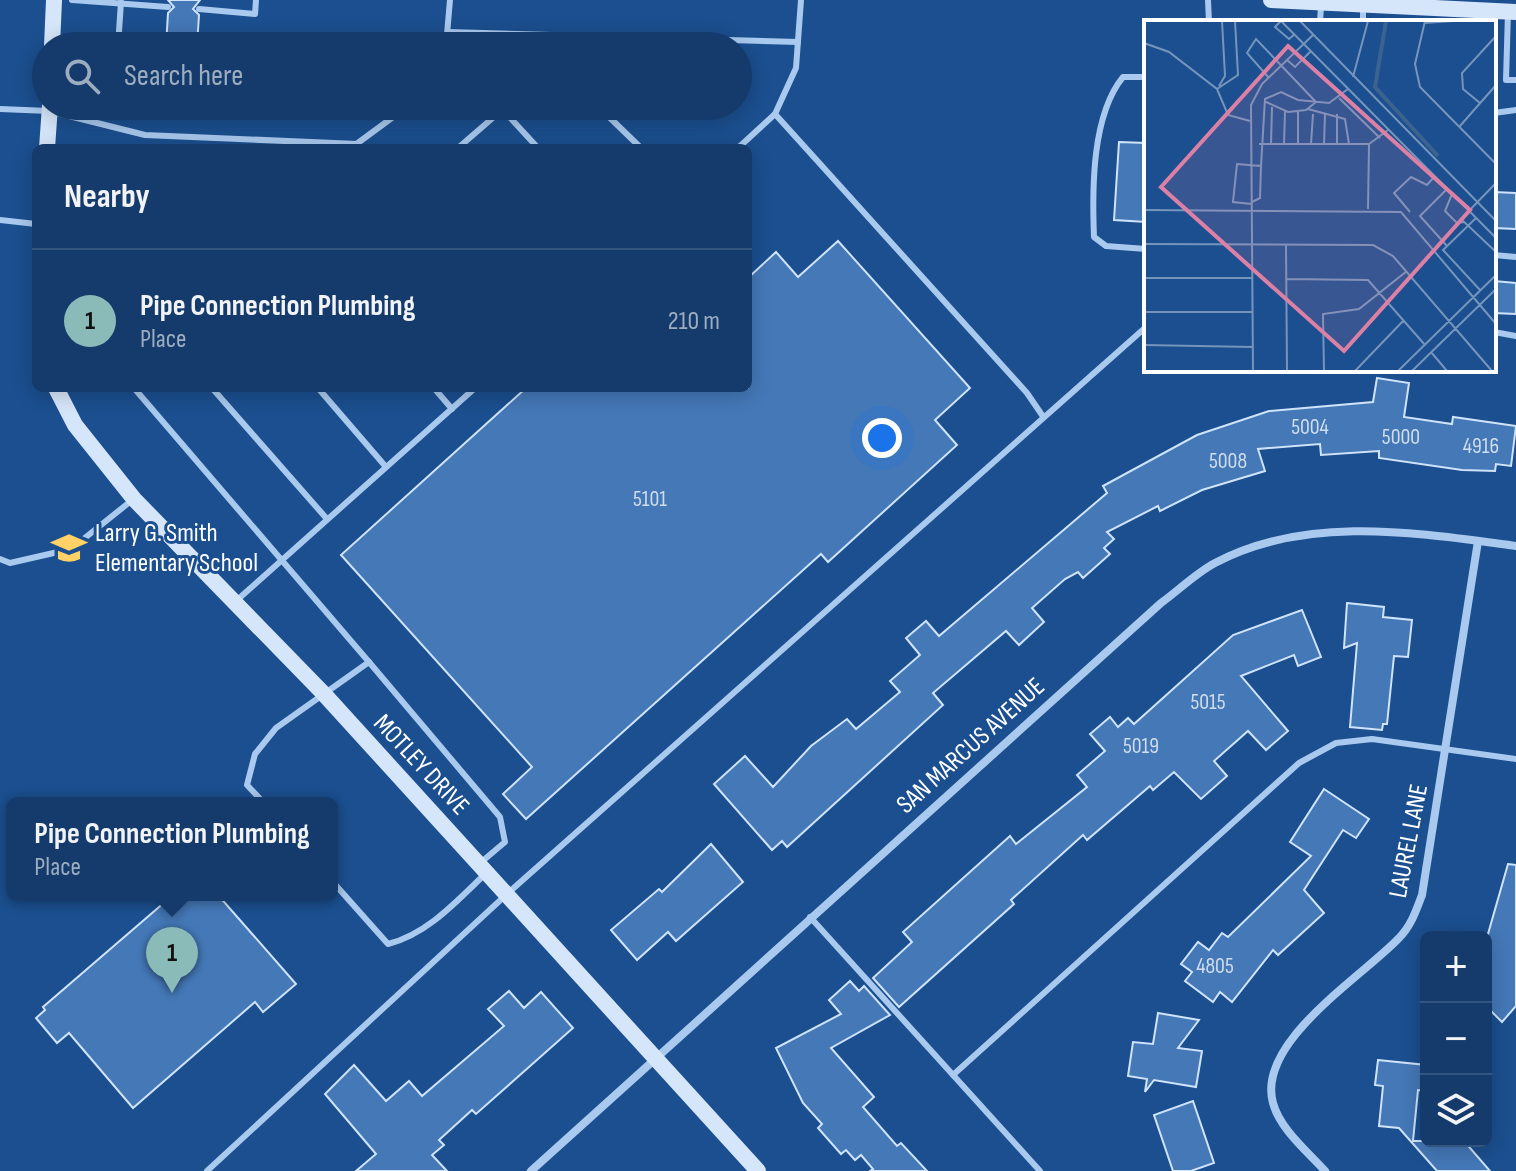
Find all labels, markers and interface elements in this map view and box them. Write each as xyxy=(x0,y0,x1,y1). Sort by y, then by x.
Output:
inset map xyxy=(1144,20,1496,372)
search box xyxy=(32,32,752,120)
icon: search xyxy=(60,54,104,98)
text: Search here xyxy=(124,58,243,94)
text: Nearby xyxy=(64,176,150,217)
text: Pipe Connection Plumbing xyxy=(140,288,415,324)
text: 1 xyxy=(85,306,95,337)
text: 210 m xyxy=(668,306,720,337)
text: Place xyxy=(140,324,187,355)
house number: 5004 xyxy=(1291,414,1329,441)
your location xyxy=(862,418,902,458)
house number: 5000 xyxy=(1382,424,1420,451)
house number: 4916 xyxy=(1463,433,1499,460)
house number: 5008 xyxy=(1209,448,1247,475)
house number: 5101 xyxy=(633,486,667,513)
place label: Larry G. Smith Elementary School xyxy=(95,518,258,579)
school or university icon: Larry G. Smith Elementary School xyxy=(50,529,88,567)
street label: SAN MARCUS AVENUE xyxy=(891,671,1051,821)
house number: 5015 xyxy=(1190,689,1226,716)
street label: MOTLEY DRIVE xyxy=(367,708,475,822)
house number: 5019 xyxy=(1123,733,1159,760)
street label: LAUREL LANE xyxy=(1383,782,1435,900)
popup xyxy=(6,797,338,901)
text: Pipe Connection Plumbing xyxy=(34,816,310,852)
text: Place xyxy=(34,852,81,883)
pin: 1 xyxy=(146,927,198,993)
map controls xyxy=(1420,931,1492,1147)
button: + xyxy=(1420,931,1492,1003)
house number: 4805 xyxy=(1196,953,1234,980)
button: − xyxy=(1420,1003,1492,1075)
button: layers xyxy=(1420,1075,1492,1147)

